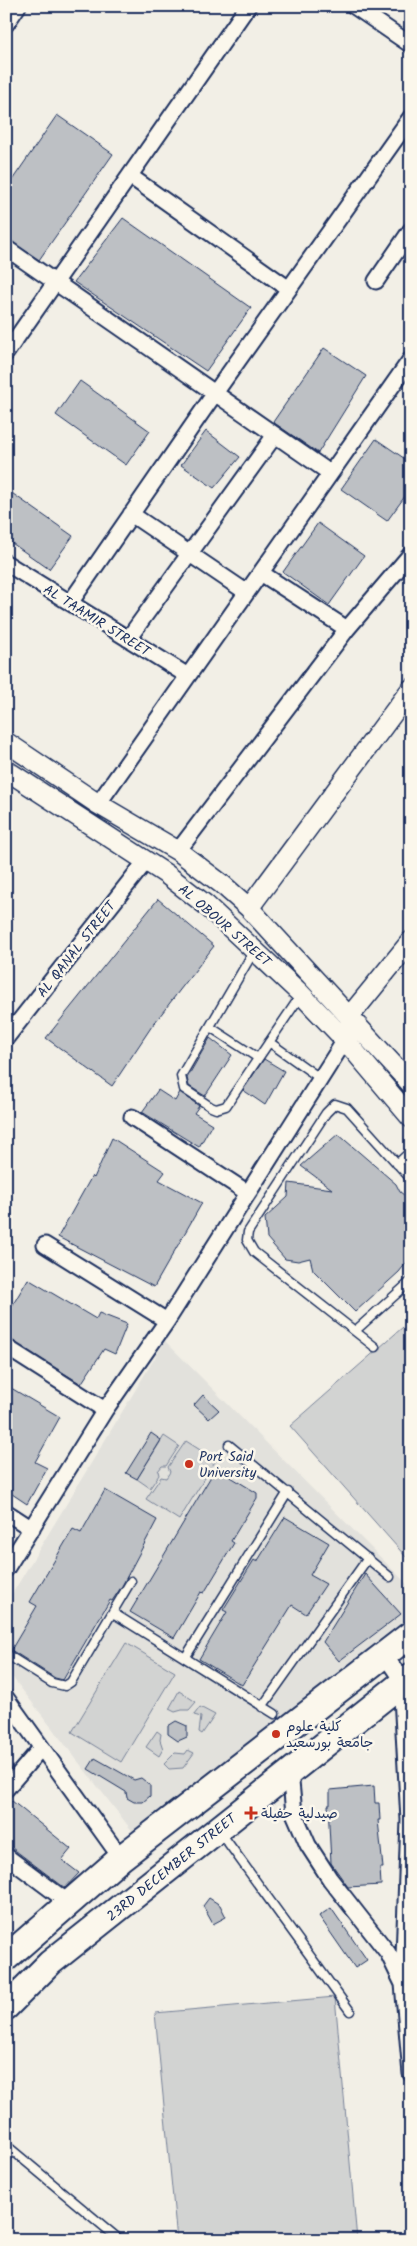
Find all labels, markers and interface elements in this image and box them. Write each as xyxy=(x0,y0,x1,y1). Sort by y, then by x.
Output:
street label: AL TAAMIR STREET xyxy=(39,579,155,663)
street label: AL OBOUR STREET xyxy=(173,879,277,973)
street label: AL QANAL STREET xyxy=(32,895,123,1003)
place label: Port Said University xyxy=(199,1446,257,1484)
marker: Port Said University xyxy=(183,1458,195,1470)
place label: كلية علوم جامعة بورسعيد xyxy=(286,1716,373,1754)
marker: كلية علوم جامعة بورسعيد xyxy=(270,1728,282,1740)
place label: صيدلية حفيلة xyxy=(261,1803,338,1825)
street label: 23RD DECEMBER STREET xyxy=(102,1807,243,1927)
marker: صيدلية حفيلة xyxy=(245,1807,257,1819)

